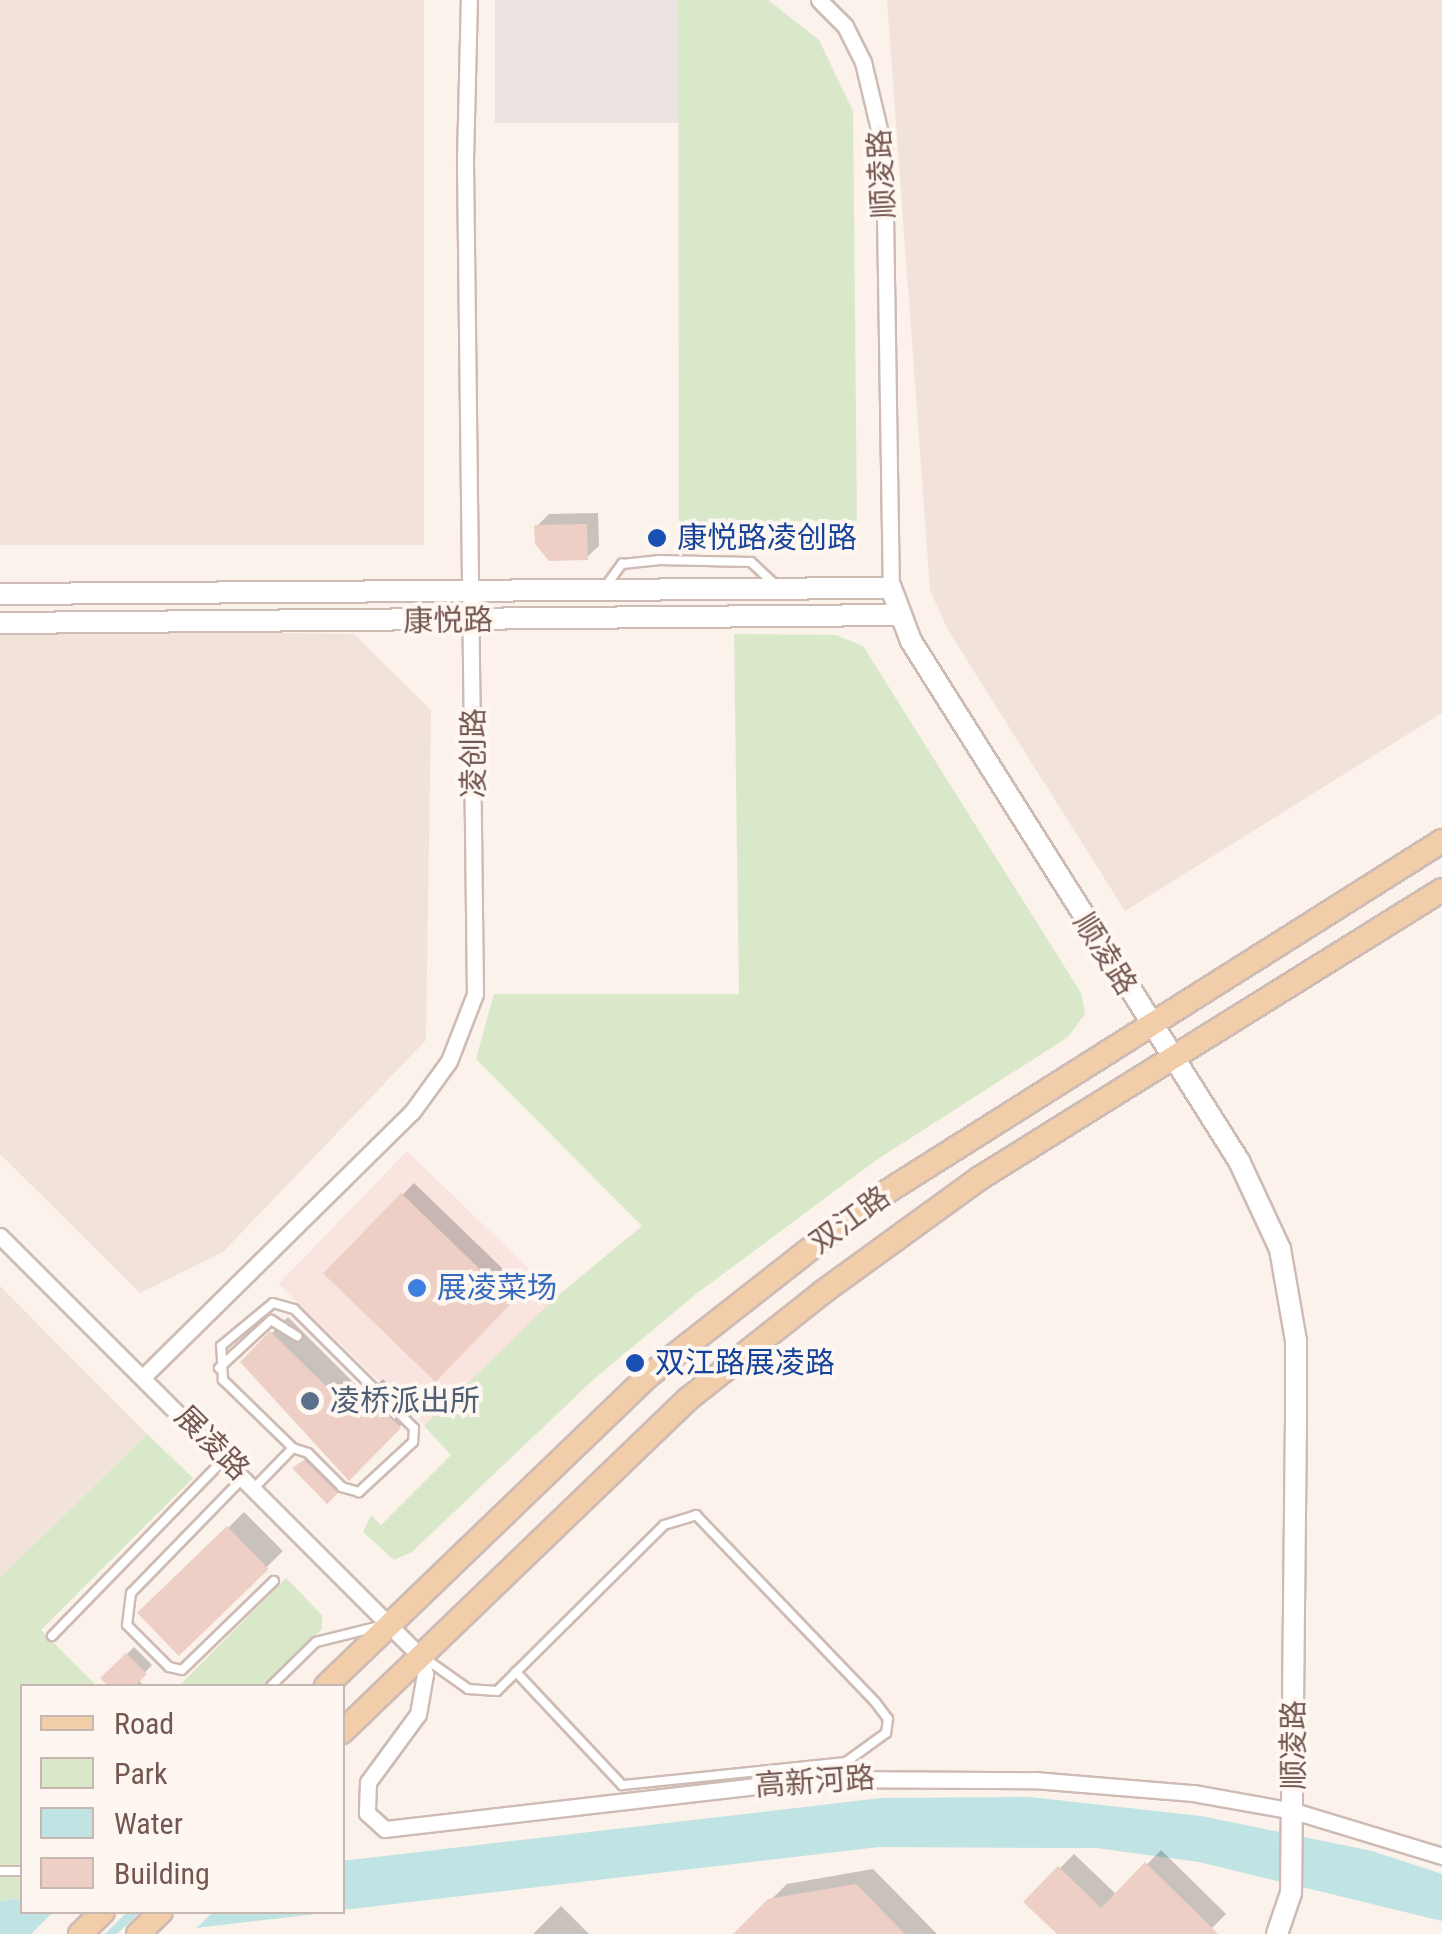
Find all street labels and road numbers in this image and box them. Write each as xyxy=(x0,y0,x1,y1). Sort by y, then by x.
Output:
street label: 顺凌路 xyxy=(862,128,902,220)
street label: 康悦路 xyxy=(403,602,493,640)
street label: 凌创路 xyxy=(456,708,492,798)
street label: 顺凌路 xyxy=(1066,906,1144,1002)
street label: 双江路 xyxy=(803,1179,897,1261)
street label: 展凌路 xyxy=(167,1398,257,1488)
street label: 顺凌路 xyxy=(1276,1700,1312,1790)
street label: 高新河路 xyxy=(754,1760,876,1804)

